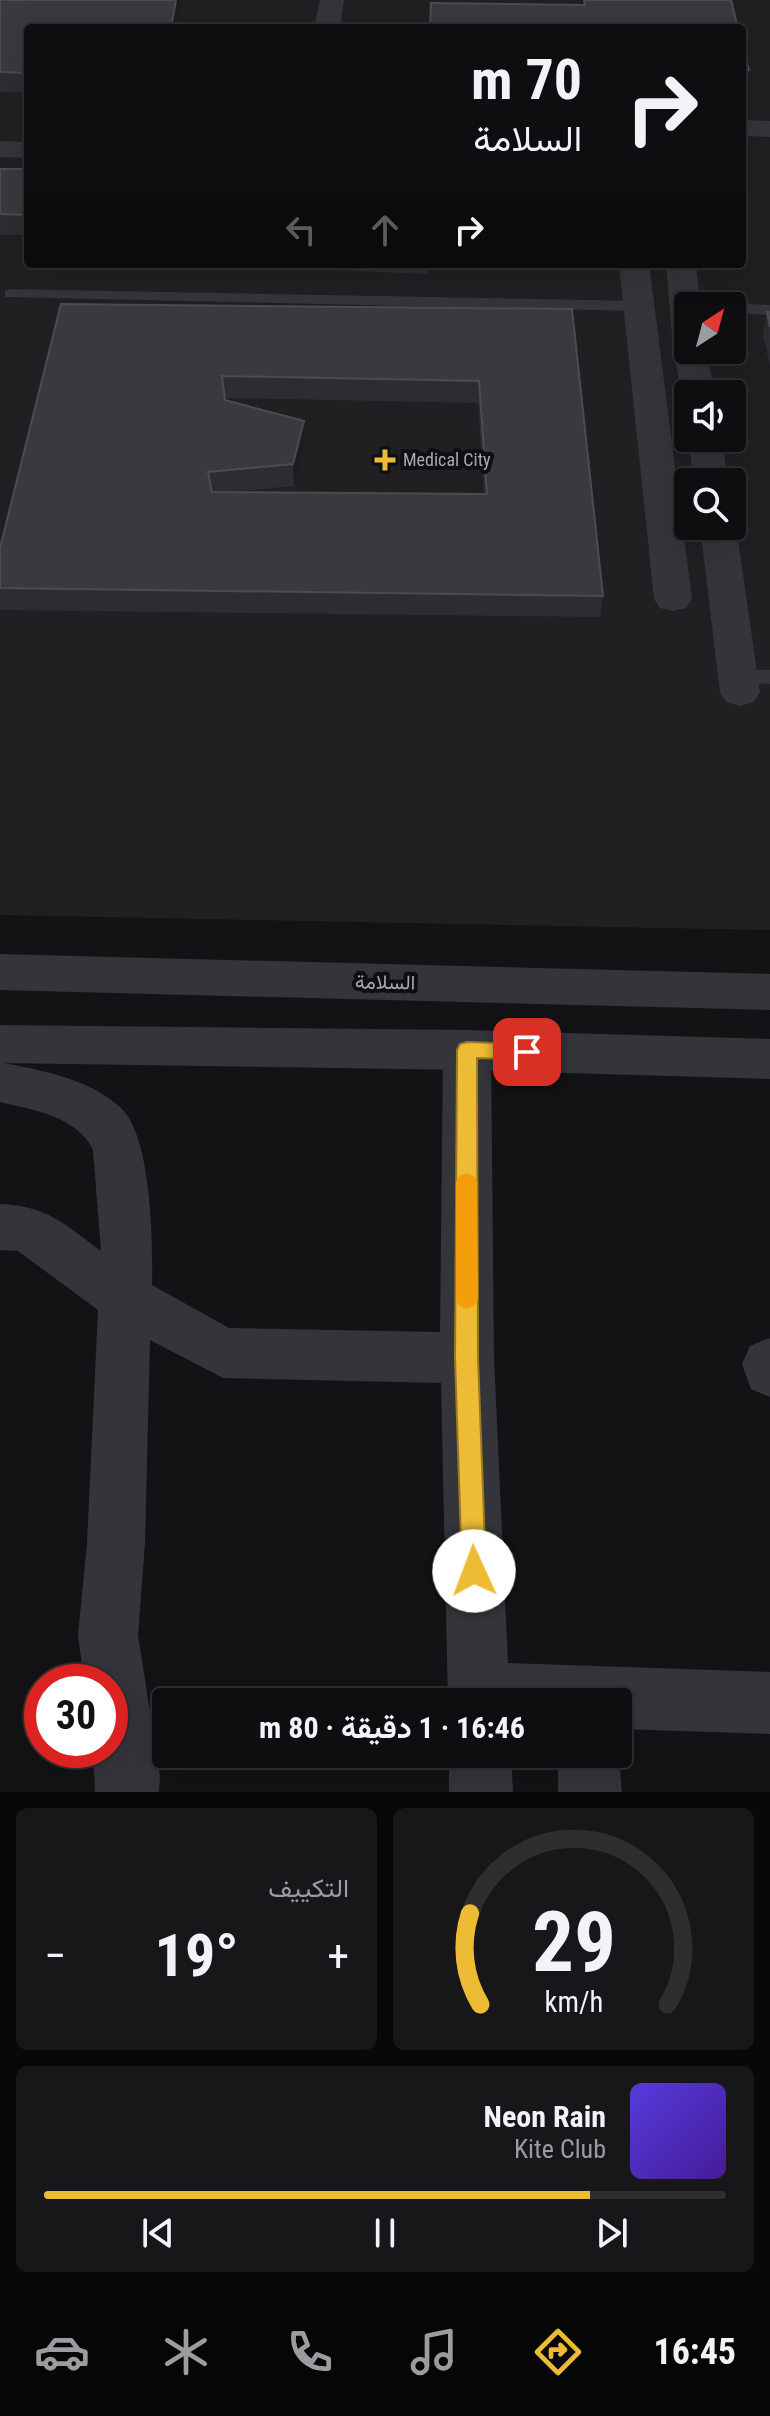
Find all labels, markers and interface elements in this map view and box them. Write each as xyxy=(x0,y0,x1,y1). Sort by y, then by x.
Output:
text: 70 m xyxy=(471,47,582,113)
icon: right xyxy=(610,56,714,160)
text: السلامة xyxy=(473,118,582,160)
icon: left xyxy=(279,208,323,252)
icon: ahead xyxy=(363,208,407,252)
icon: right xyxy=(447,208,491,252)
north arrow xyxy=(674,292,746,364)
map controls xyxy=(674,292,746,540)
button: sound xyxy=(674,380,746,452)
marker: Medical City xyxy=(374,449,396,471)
place label: Medical City xyxy=(403,449,491,470)
button: search xyxy=(674,468,746,540)
street label: السلامة xyxy=(355,969,415,995)
pin xyxy=(493,1018,561,1086)
icon: arrive xyxy=(505,1030,549,1074)
position arrow xyxy=(432,1529,516,1613)
speed limit sign: 30 xyxy=(24,1664,128,1768)
text: 16:46 · 1 دقيقة · 80 m xyxy=(259,1710,525,1745)
text: التكييف xyxy=(268,1873,349,1903)
text: 29 xyxy=(531,1894,616,1991)
text: 19° xyxy=(155,1920,239,1991)
text: − xyxy=(44,1930,66,1982)
text: + xyxy=(327,1930,349,1982)
text: km/h xyxy=(544,1985,603,2019)
text: Neon Rain xyxy=(484,2099,606,2134)
text: Kite Club xyxy=(514,2134,606,2164)
icon: previous xyxy=(136,2211,180,2255)
icon: pause xyxy=(363,2211,407,2255)
icon: next xyxy=(590,2211,634,2255)
icon: car xyxy=(34,2324,90,2380)
icon: climate xyxy=(158,2324,214,2380)
icon: phone xyxy=(282,2324,338,2380)
icon: music xyxy=(406,2324,462,2380)
icon: directions xyxy=(530,2324,586,2380)
text: 16:45 xyxy=(653,2331,736,2373)

